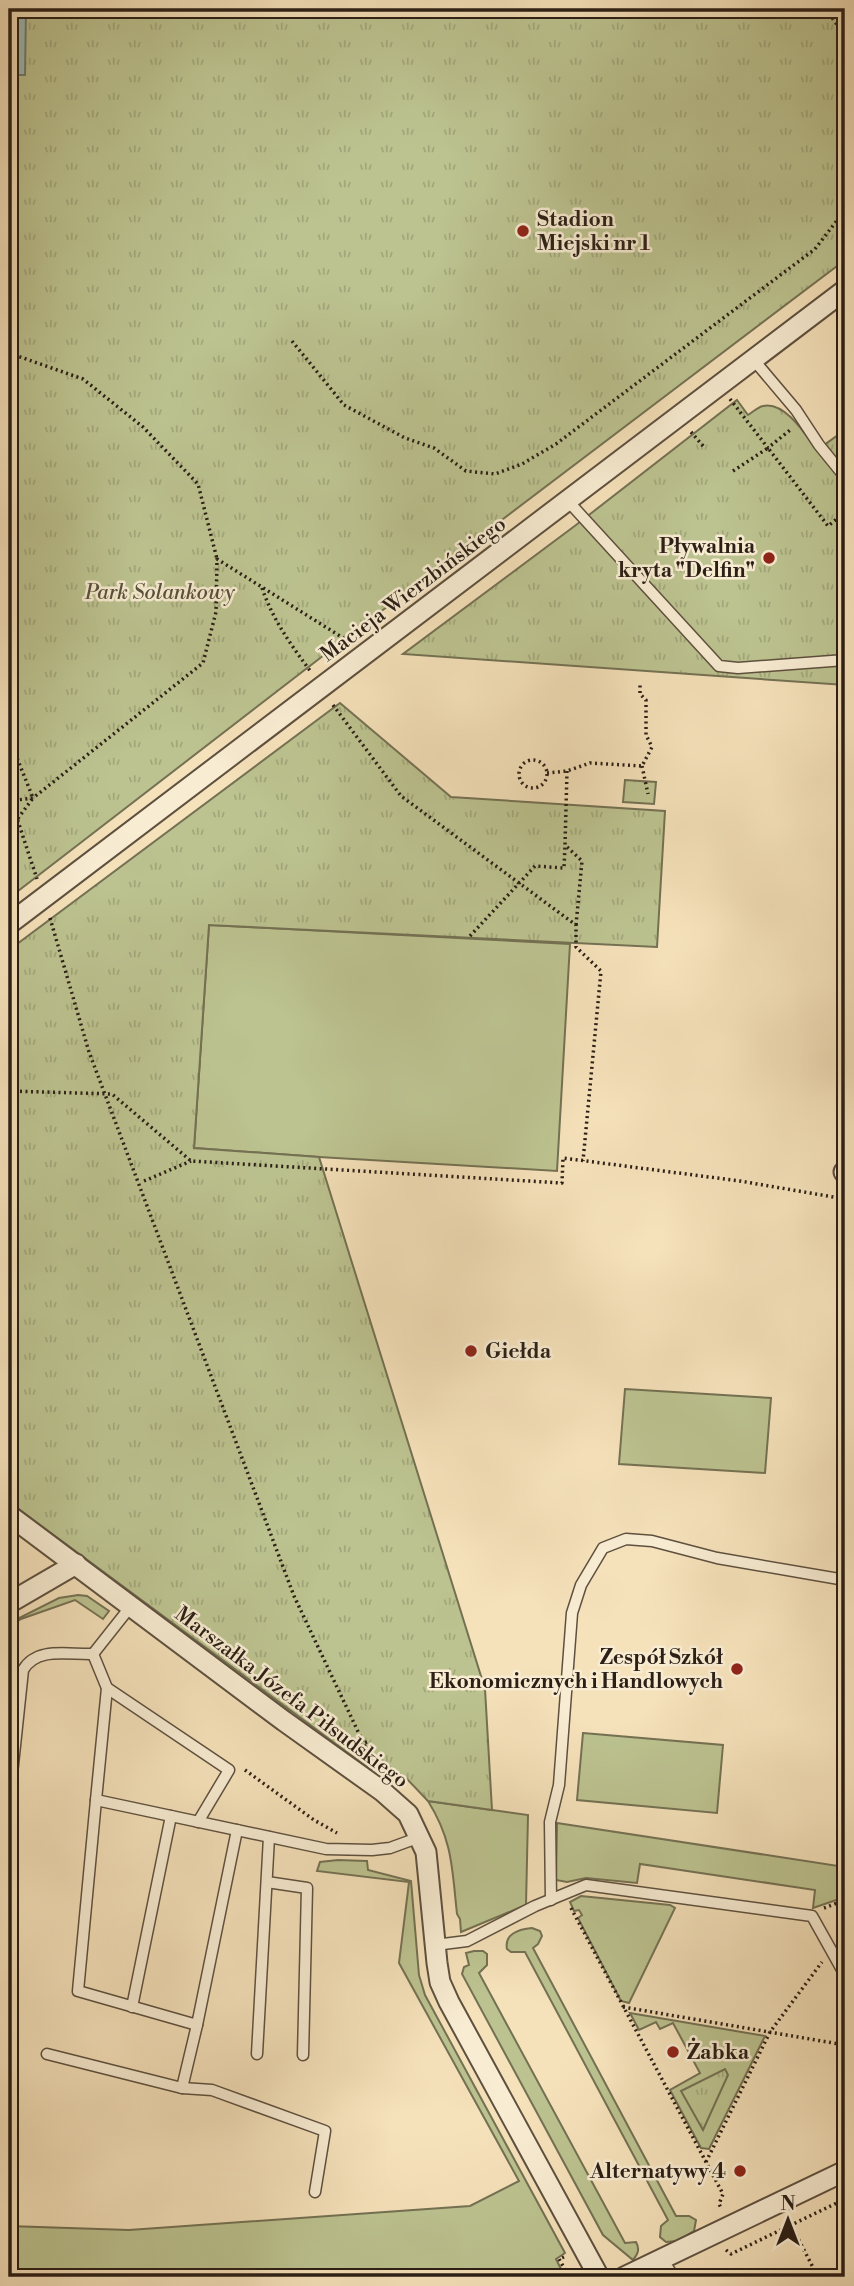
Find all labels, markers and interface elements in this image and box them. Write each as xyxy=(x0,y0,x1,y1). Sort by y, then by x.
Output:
place label: Stadion Miejski nr 1 xyxy=(537,207,650,257)
marker: Stadion Miejski nr 1 xyxy=(515,223,531,239)
street label: Macieja Wierzbińskiego xyxy=(316,511,512,668)
place label: Pływalnia kryta "Delfin" xyxy=(618,534,756,584)
marker: Pływalnia kryta "Delfin" xyxy=(761,550,777,566)
park label: Park Solankowy xyxy=(84,580,236,606)
place label: Giełda xyxy=(485,1339,552,1365)
marker: Giełda xyxy=(463,1343,479,1359)
street label: Marszałka Józefa Piłsudskiego xyxy=(169,1601,413,1794)
place label: Zespół Szkół Ekonomicznych i Handlowych xyxy=(429,1645,723,1695)
marker: Zespół Szkół Ekonomicznych i Handlowych xyxy=(729,1661,745,1677)
place label: Żabka xyxy=(687,2037,750,2066)
marker: Żabka xyxy=(665,2044,681,2060)
place label: Alternatywy 4 xyxy=(589,2159,726,2185)
marker: Alternatywy 4 xyxy=(732,2163,748,2179)
north arrow xyxy=(752,2184,822,2254)
text: N xyxy=(780,2192,796,2216)

